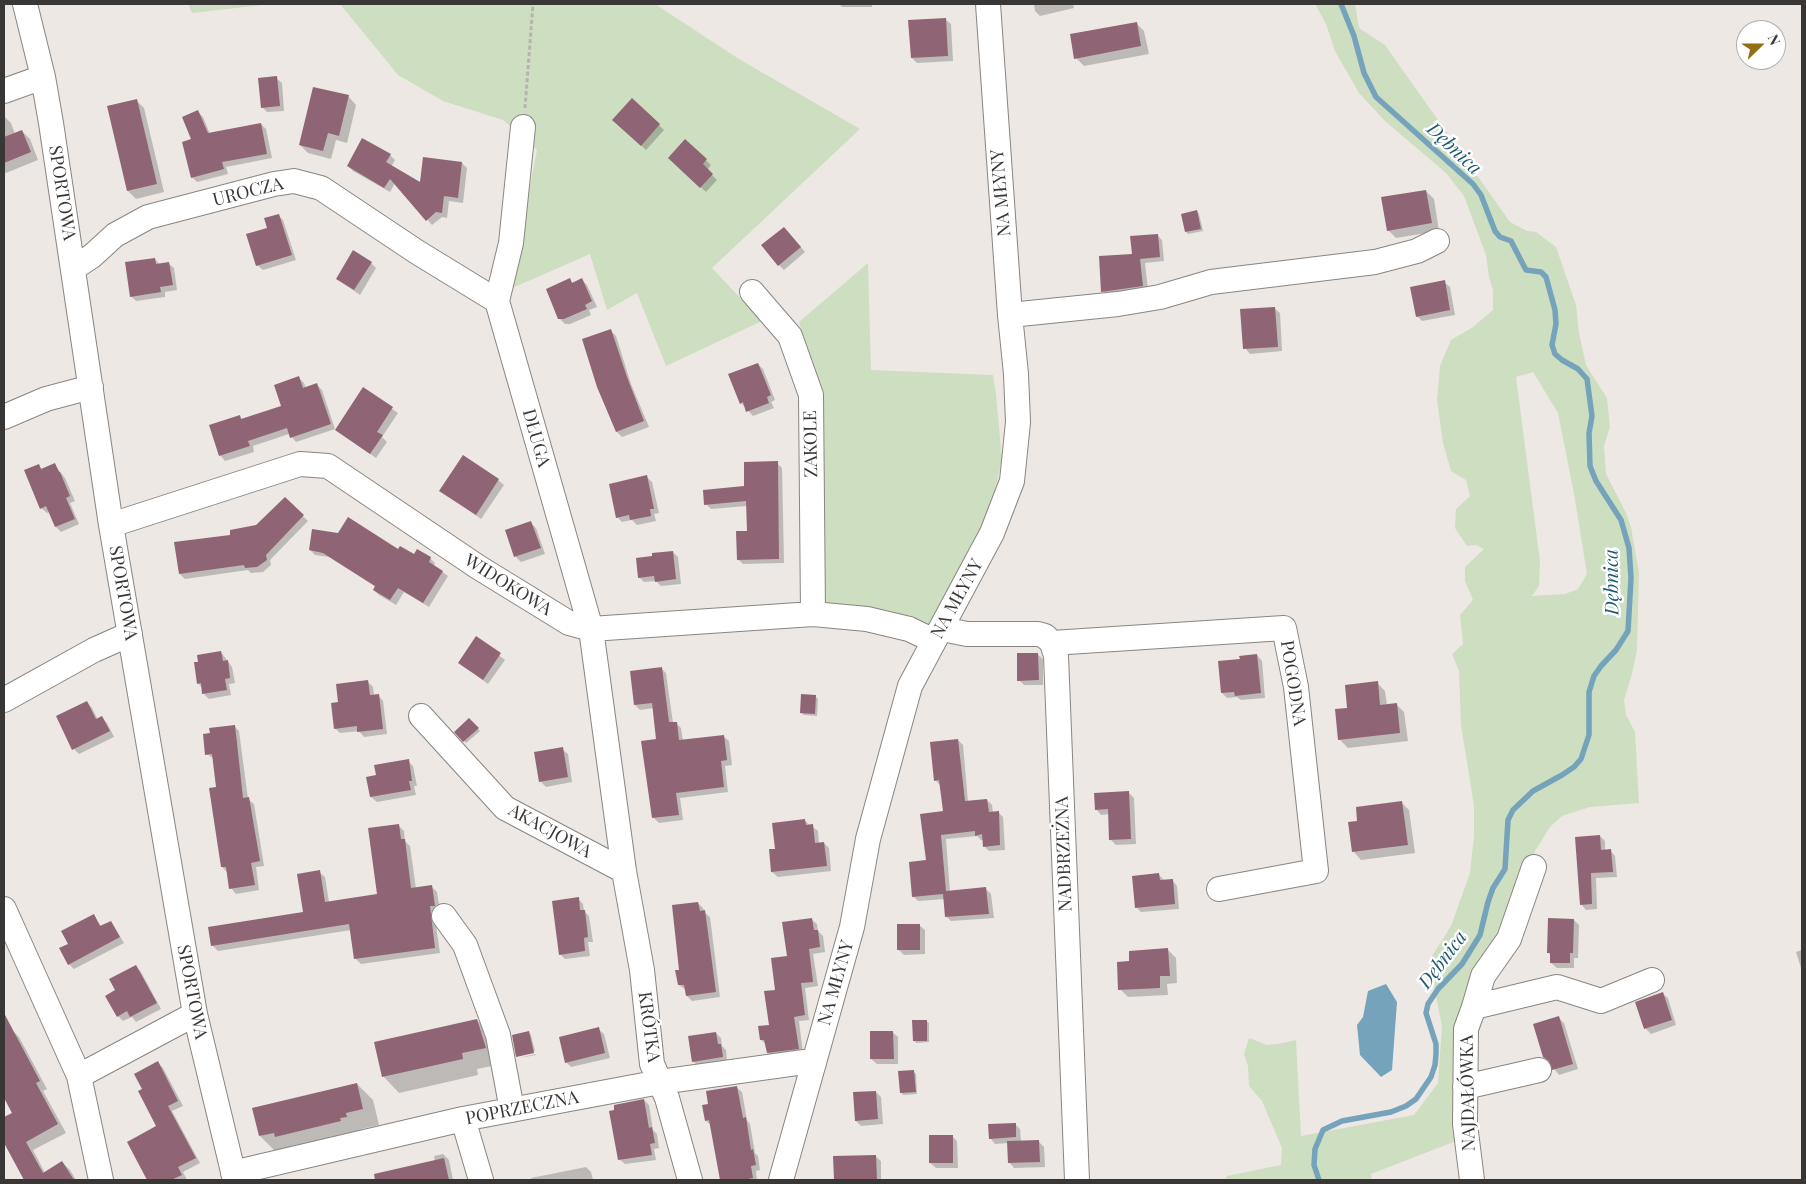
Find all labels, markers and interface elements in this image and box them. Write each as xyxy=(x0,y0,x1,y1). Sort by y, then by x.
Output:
north arrow xyxy=(1736,20,1786,70)
text: N xyxy=(1764,31,1785,48)
water label: Dębnica xyxy=(1422,118,1486,180)
street label: SPORTOWA xyxy=(44,144,80,242)
street label: NA MŁYNY xyxy=(986,149,1016,237)
street label: UROCZA xyxy=(211,173,285,211)
street label: DŁUGA xyxy=(517,406,555,470)
street label: ZAKOLE xyxy=(800,410,822,478)
street label: SPORTOWA xyxy=(104,544,142,642)
water label: Dębnica xyxy=(1600,549,1624,615)
street label: WIDOKOWA xyxy=(460,550,556,620)
street label: NA MŁYNY xyxy=(926,556,988,642)
street label: POGODNA xyxy=(1276,639,1310,727)
street label: NADBRZEŻNA xyxy=(1051,796,1077,912)
street label: AKACJOWA xyxy=(505,799,595,863)
water label: Dębnica xyxy=(1414,927,1472,993)
street label: NA MŁYNY xyxy=(814,938,858,1028)
street label: SPORTOWA xyxy=(172,943,212,1041)
street label: KRÓTKA xyxy=(633,990,665,1064)
street label: NAJDAŁÓWKA xyxy=(1456,1035,1480,1151)
street label: POPRZECZNA xyxy=(464,1086,580,1130)

